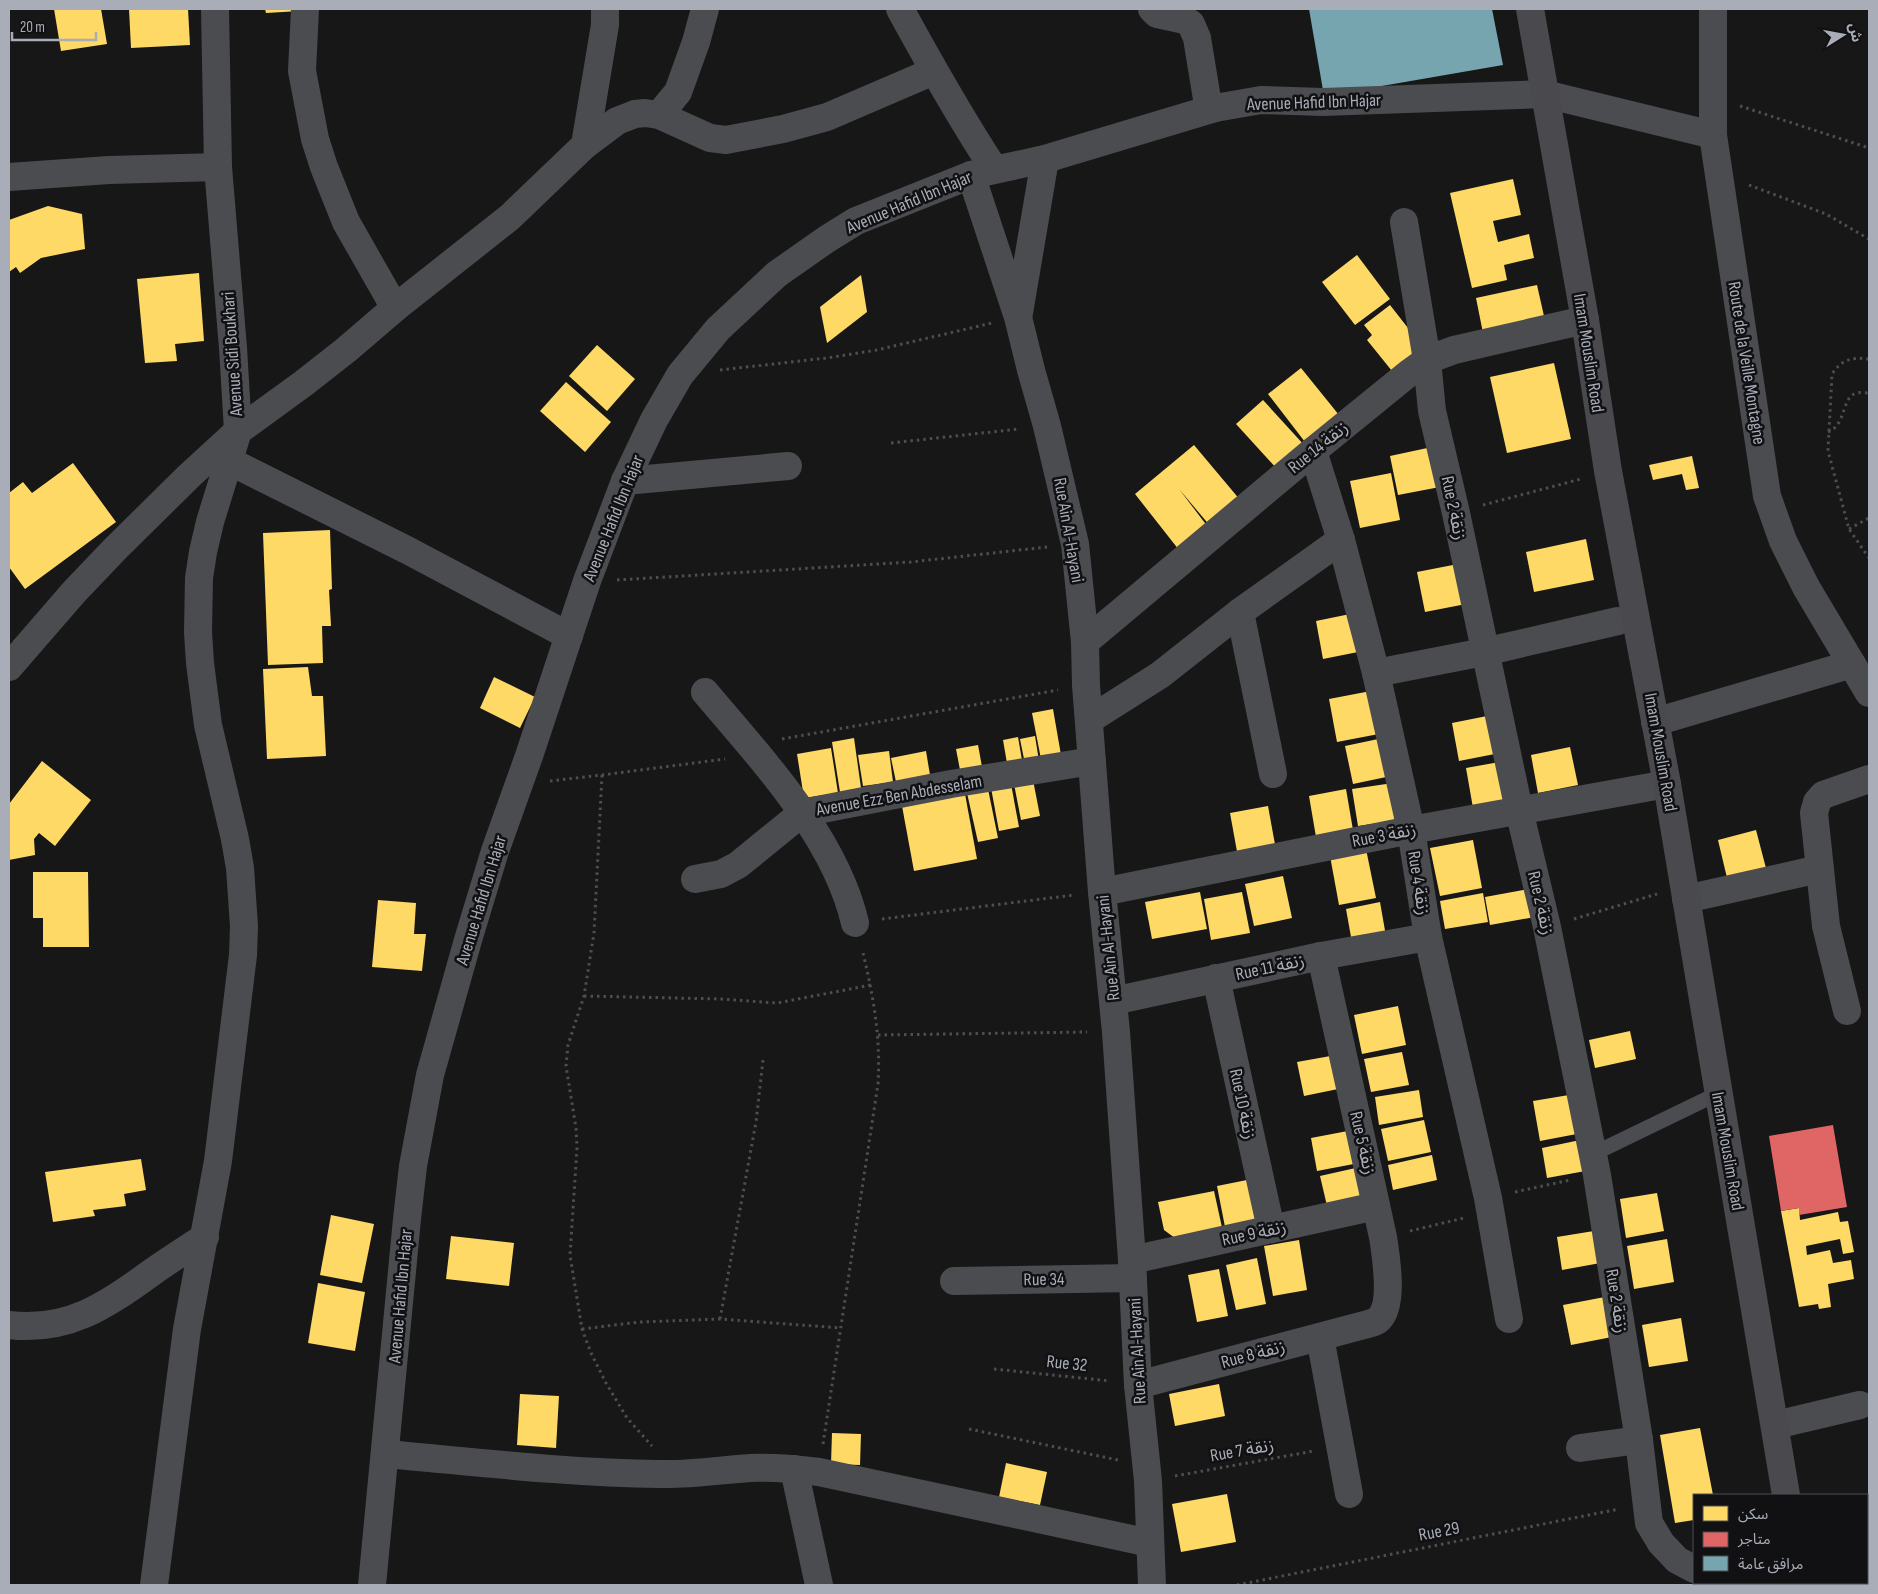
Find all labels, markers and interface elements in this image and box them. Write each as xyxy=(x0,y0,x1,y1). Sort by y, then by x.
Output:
scale bar xyxy=(12,10,96,42)
north arrow xyxy=(1818,10,1868,60)
text: 20 m xyxy=(20,18,45,37)
text: ش xyxy=(1845,22,1865,44)
street label: Avenue Hafid Ibn Hajar xyxy=(1246,90,1381,115)
street label: Avenue Hafid Ibn Hajar xyxy=(842,167,975,239)
street label: Route de la Veille Montagne xyxy=(1723,280,1770,446)
street label: Avenue Sidi Boukhari xyxy=(218,291,247,418)
street label: Imam Mouslim Road xyxy=(1569,292,1608,414)
street label: Rue 14 زنقة xyxy=(1284,417,1353,478)
street label: Avenue Hafid Ibn Hajar xyxy=(578,452,648,585)
street label: Rue 2 زنقة xyxy=(1437,474,1471,542)
street label: Rue Ain Al-Hayani xyxy=(1049,476,1088,584)
street label: Imam Mouslim Road xyxy=(1640,691,1681,813)
street label: Avenue Ezz Ben Abdesselam xyxy=(814,771,984,821)
street label: Rue 3 زنقة xyxy=(1350,819,1418,852)
street label: Avenue Hafid Ibn Hajar xyxy=(452,833,511,968)
street label: Rue 4 زنقة xyxy=(1403,849,1434,917)
street label: Rue 2 زنقة xyxy=(1523,869,1558,937)
street label: Rue Ain Al-Hayani xyxy=(1093,894,1124,1002)
street label: Rue 11 زنقة xyxy=(1234,950,1307,985)
street label: Rue 10 زنقة xyxy=(1225,1067,1260,1141)
street label: Imam Mouslim Road xyxy=(1707,1090,1748,1212)
street label: Rue 5 زنقة xyxy=(1345,1109,1380,1177)
street label: Rue 9 زنقة xyxy=(1220,1216,1288,1251)
street label: Avenue Hafid Ibn Hajar xyxy=(384,1228,417,1365)
street label: Rue 2 زنقة xyxy=(1601,1267,1632,1335)
street label: Rue 34 xyxy=(1023,1269,1065,1290)
street label: Rue Ain Al-Hayani xyxy=(1124,1297,1151,1404)
street label: Rue 8 زنقة xyxy=(1219,1336,1287,1373)
street label: Rue 32 xyxy=(1046,1351,1088,1376)
street label: Rue 7 زنقة xyxy=(1208,1435,1276,1466)
legend xyxy=(1693,1494,1868,1584)
text: سكن xyxy=(1738,1505,1769,1524)
street label: Rue 29 xyxy=(1417,1517,1461,1546)
text: متاجر xyxy=(1737,1530,1771,1549)
text: مرافق عامة xyxy=(1738,1555,1803,1574)

